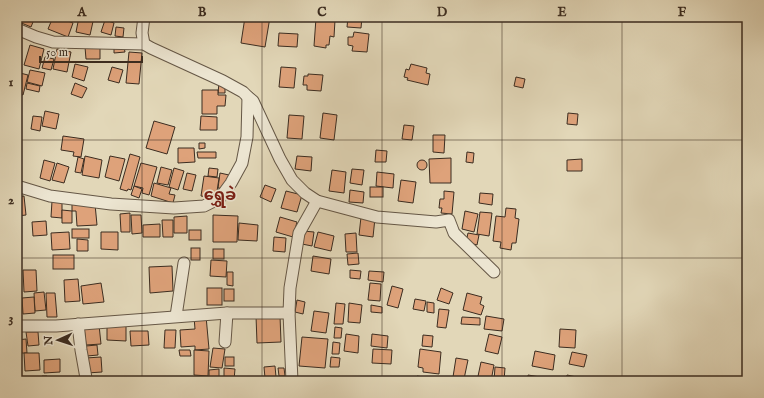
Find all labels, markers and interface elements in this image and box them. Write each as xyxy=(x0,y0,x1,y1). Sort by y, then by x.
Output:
text: A xyxy=(77,4,88,21)
text: B xyxy=(198,4,207,21)
text: C xyxy=(317,4,327,21)
text: D xyxy=(437,4,448,21)
text: E xyxy=(557,4,567,21)
text: F xyxy=(678,4,687,21)
scale bar xyxy=(40,38,142,64)
text: 50 m xyxy=(46,45,68,60)
text: 1 xyxy=(9,74,14,91)
district label: ရွှေခဲ xyxy=(204,185,236,208)
text: 2 xyxy=(8,192,14,209)
text: 3 xyxy=(9,310,14,327)
north arrow xyxy=(38,320,78,360)
text: N xyxy=(42,335,56,347)

